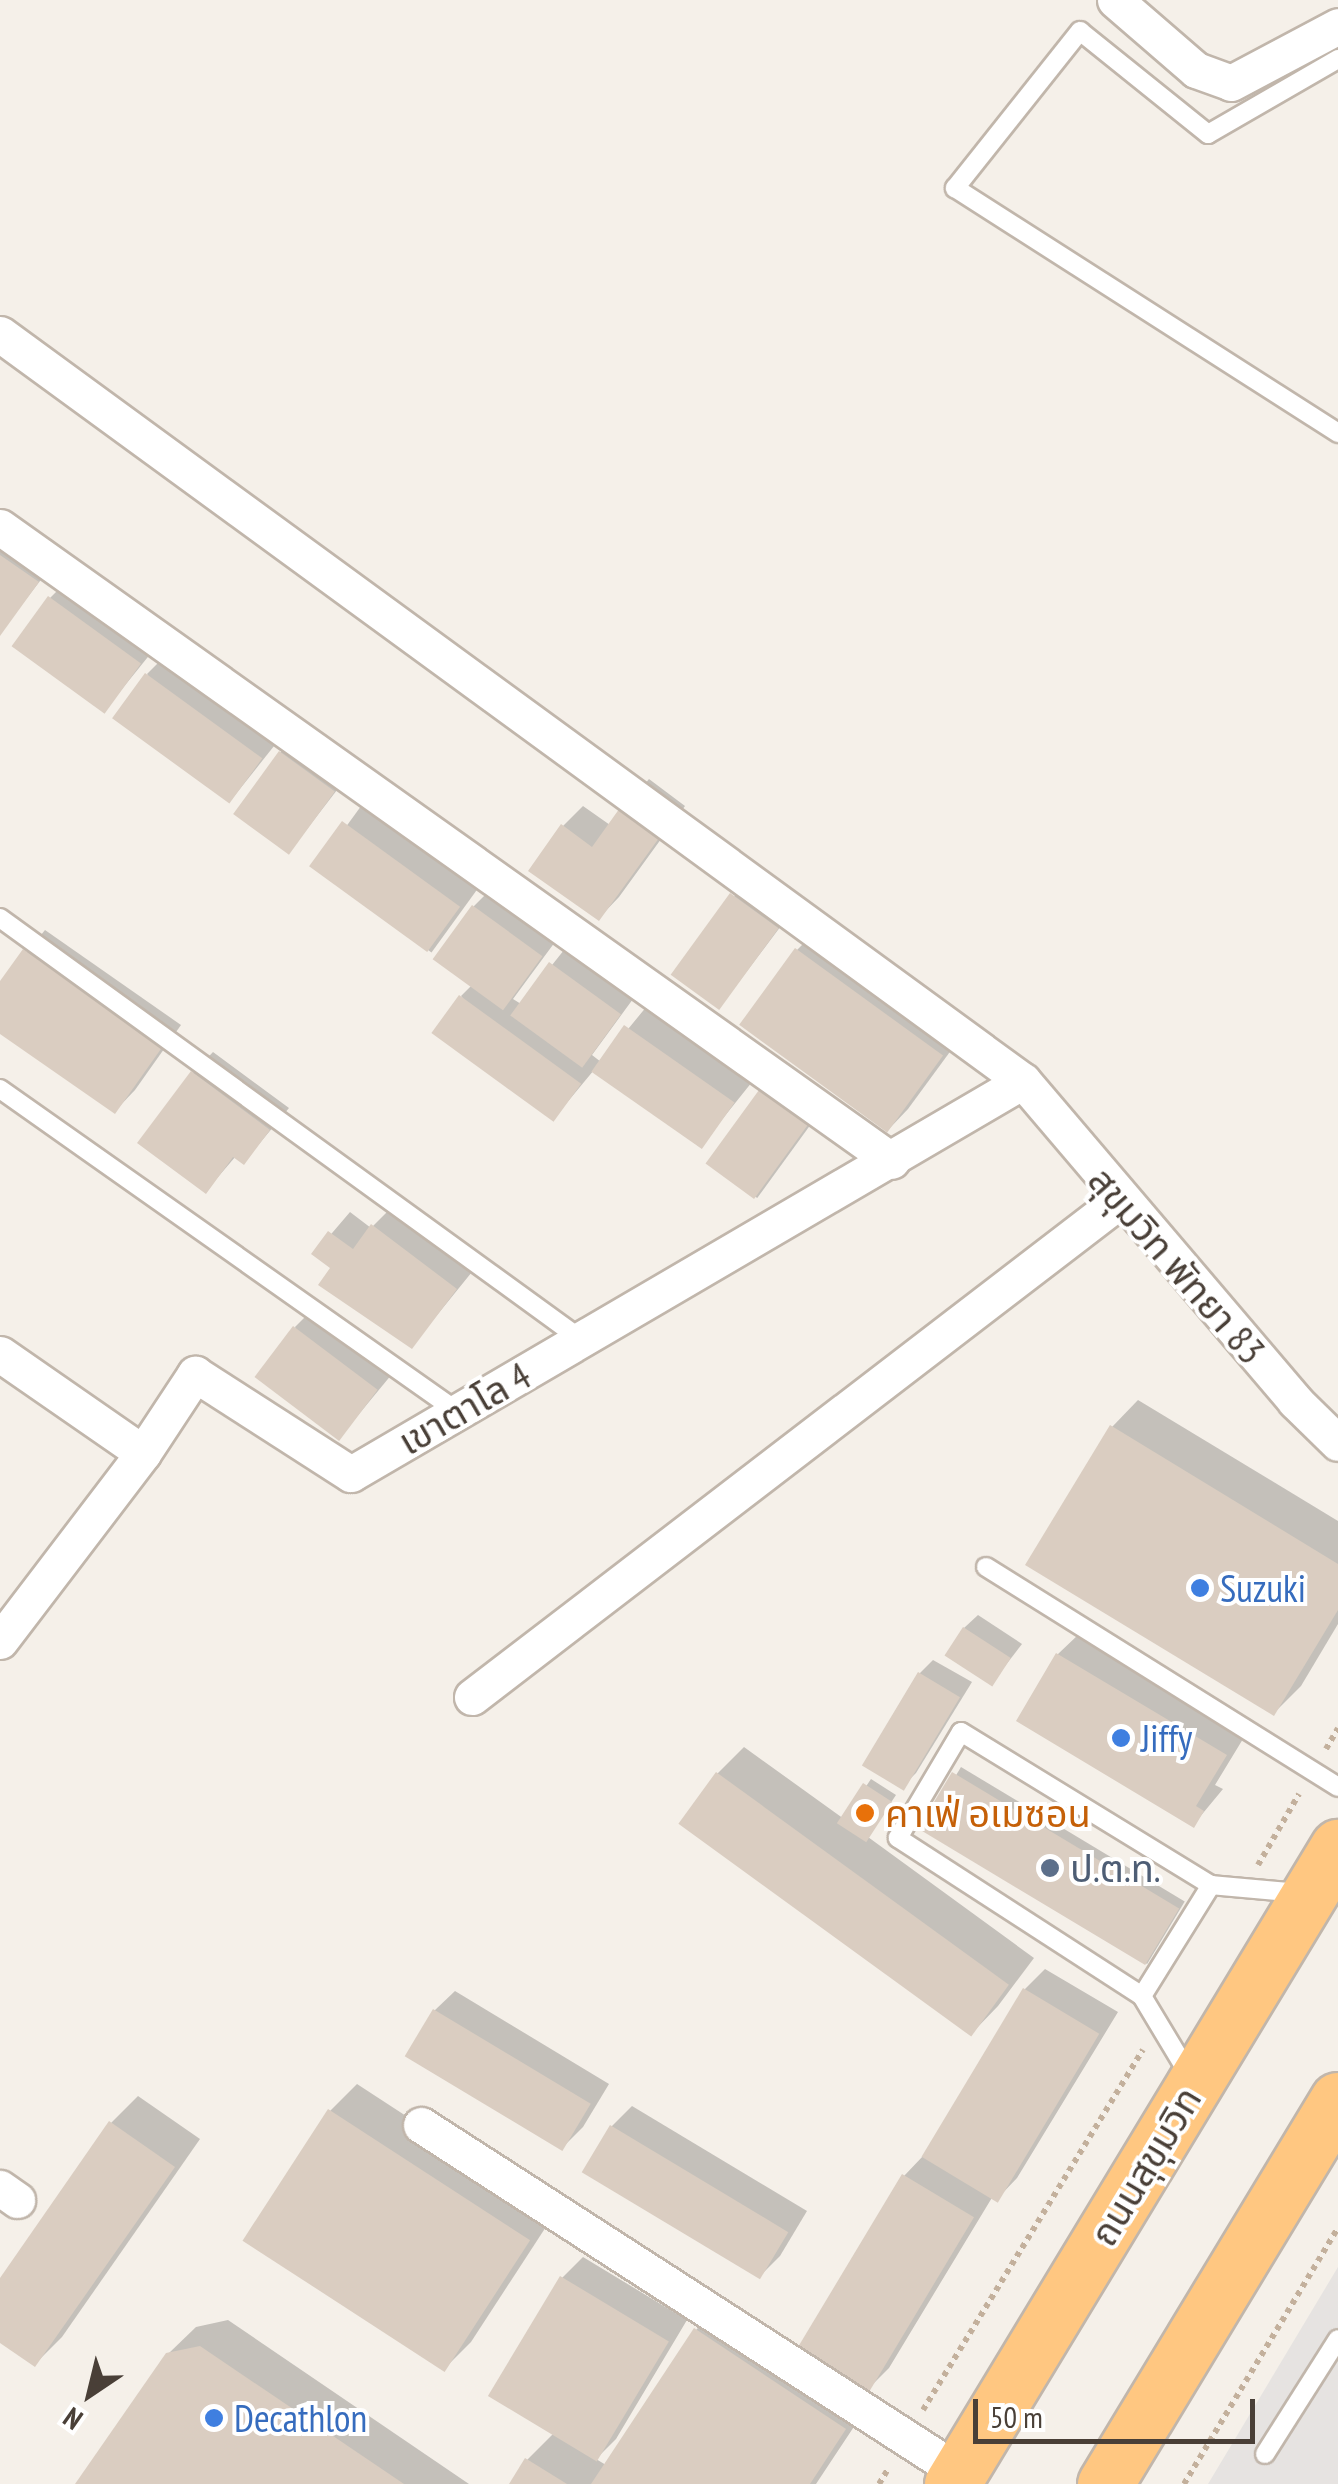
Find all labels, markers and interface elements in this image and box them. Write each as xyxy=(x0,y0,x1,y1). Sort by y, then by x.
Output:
street label: สุขุมวิท พัทยา 83 xyxy=(1079,1157,1275,1373)
street label: เขาตาโล 4 xyxy=(390,1352,538,1464)
place label: Suzuki xyxy=(1220,1565,1306,1611)
marker: Suzuki xyxy=(1189,1577,1211,1599)
place label: Jiffy xyxy=(1141,1715,1192,1761)
marker: Jiffy xyxy=(1110,1727,1132,1749)
place label: คาเฟ่ อเมซอน xyxy=(885,1790,1091,1836)
marker: คาเฟ่ อเมซอน xyxy=(854,1802,876,1824)
place label: ป.ต.ท. xyxy=(1070,1845,1161,1891)
marker: ป.ต.ท. xyxy=(1039,1857,1061,1879)
street label: ถนนสุขุมวิท xyxy=(1080,2078,1210,2254)
north arrow xyxy=(40,2344,140,2444)
scale bar xyxy=(978,2379,1260,2441)
place label: Decathlon xyxy=(234,2395,367,2441)
text: 50 m xyxy=(990,2397,1043,2436)
text: N xyxy=(56,2399,89,2438)
marker: Decathlon xyxy=(203,2407,225,2429)

